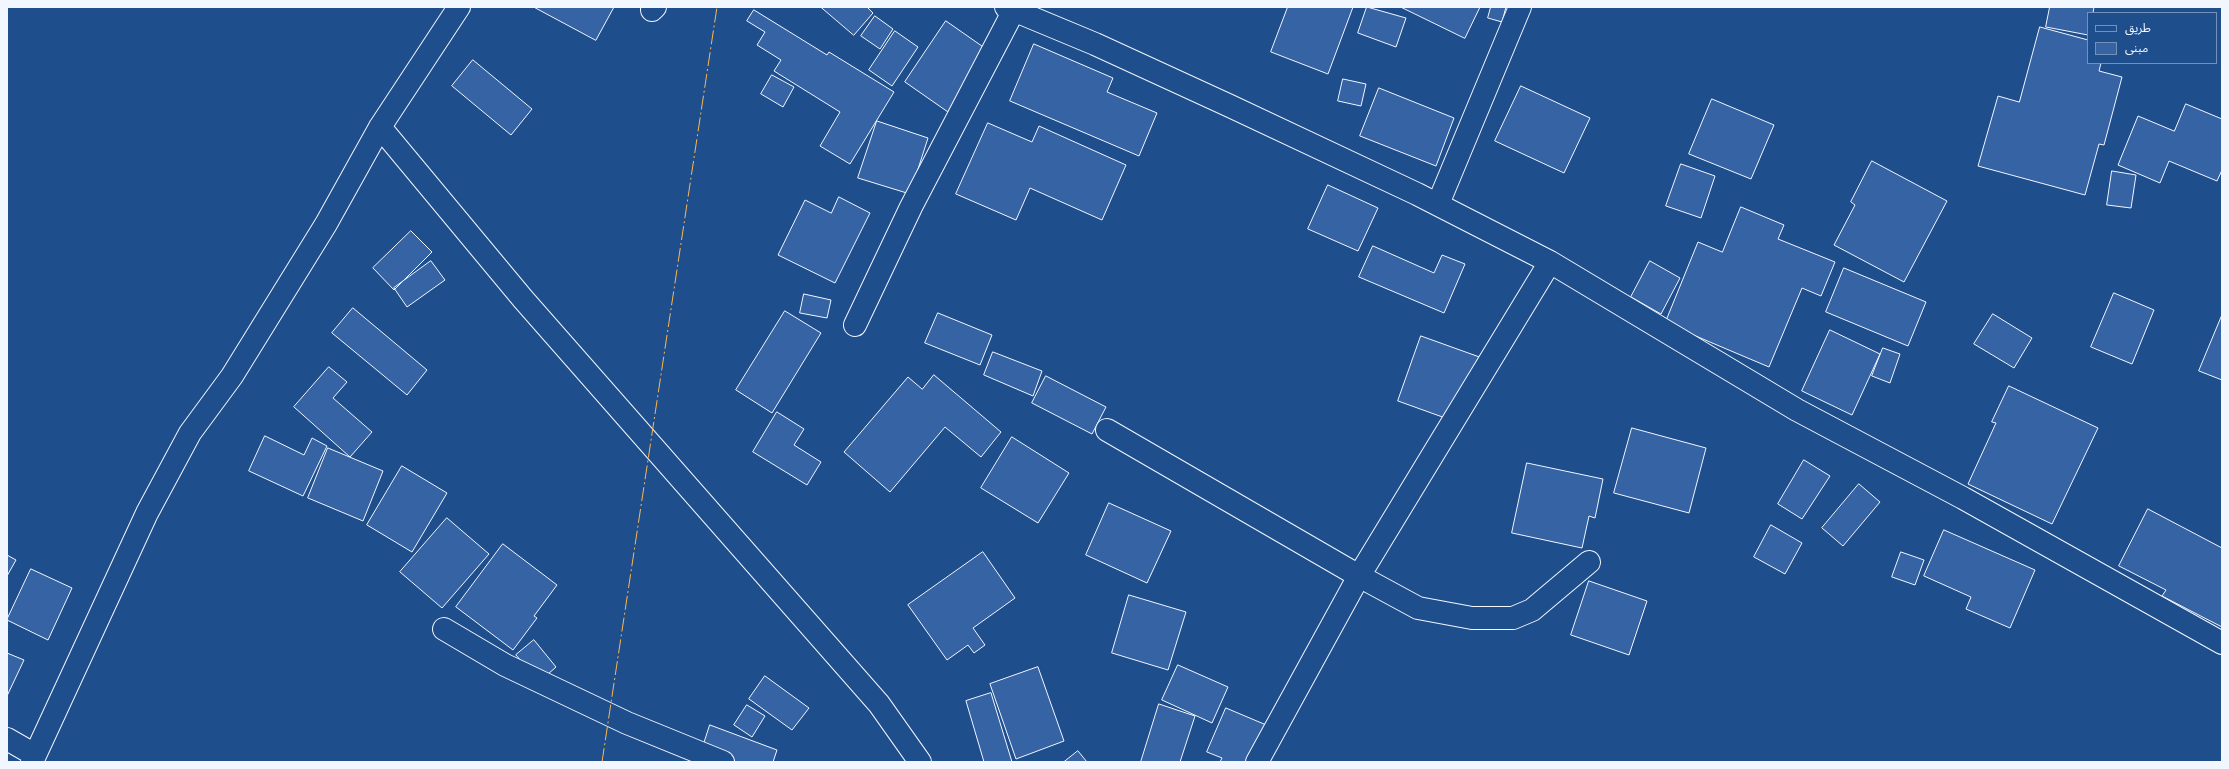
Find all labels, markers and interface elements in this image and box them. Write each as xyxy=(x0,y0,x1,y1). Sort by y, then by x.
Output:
legend xyxy=(2087,12,2217,64)
text: طريق xyxy=(2125,20,2151,36)
text: مبنى xyxy=(2125,40,2148,56)

